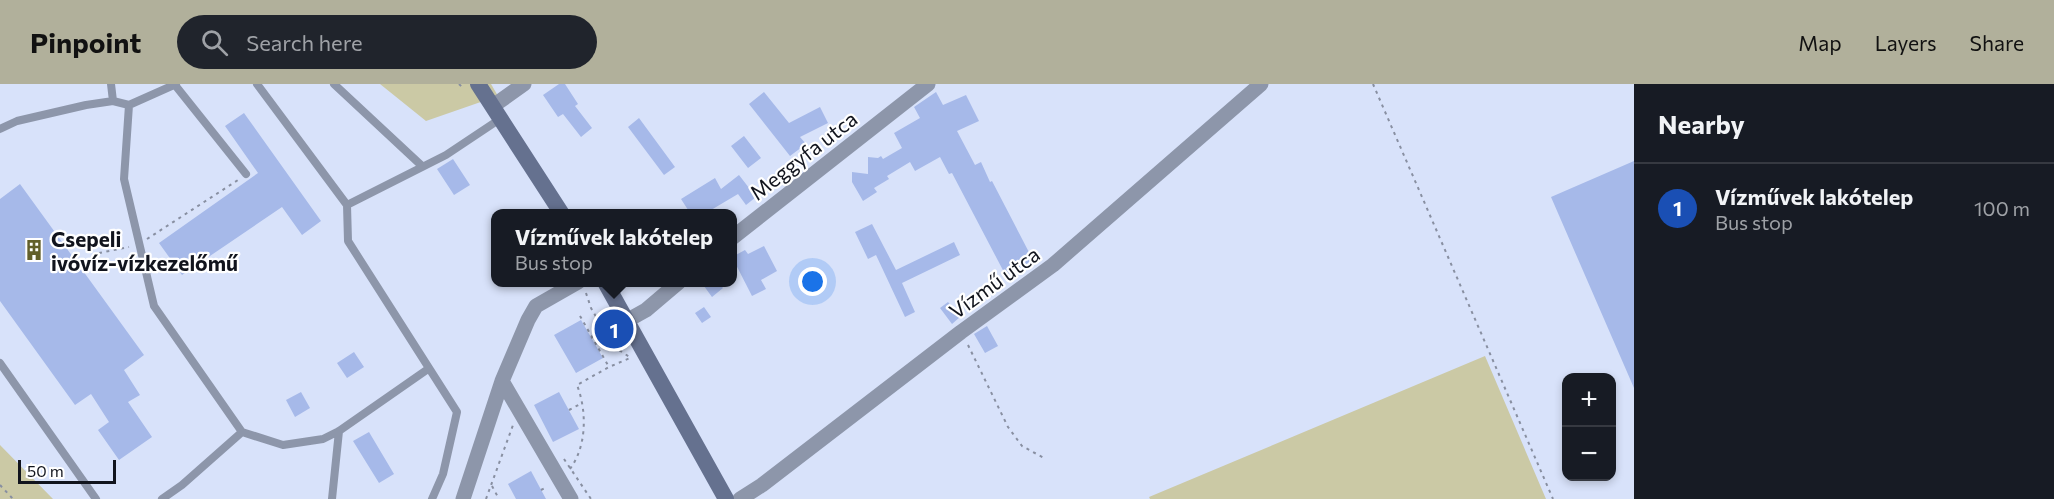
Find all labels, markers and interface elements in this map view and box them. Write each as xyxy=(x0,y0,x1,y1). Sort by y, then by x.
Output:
search box xyxy=(177,15,597,69)
text: Pinpoint xyxy=(30,25,141,59)
icon: search xyxy=(198,26,231,59)
text: Search here xyxy=(246,29,363,56)
text: Map xyxy=(1798,30,1842,55)
text: Layers xyxy=(1875,30,1937,55)
text: Share xyxy=(1970,30,2024,55)
street label: Meggyfa utca xyxy=(744,105,862,205)
text: Nearby xyxy=(1658,108,1745,139)
text: Vízművek lakótelep xyxy=(1715,183,1913,210)
text: 1 xyxy=(1673,196,1682,220)
text: 100 m xyxy=(1974,196,2030,220)
popup xyxy=(491,209,737,287)
text: Bus stop xyxy=(1715,210,1793,234)
text: Vízművek lakótelep xyxy=(515,223,713,250)
place label: Csepeli ivóvíz-vízkezelőmű xyxy=(51,226,239,275)
building icon: Csepeli ivóvíz-vízkezelőmű xyxy=(22,238,46,262)
street label: Vízmű utca xyxy=(944,241,1044,323)
text: Bus stop xyxy=(515,250,593,274)
your location xyxy=(798,267,827,296)
pin: 1 xyxy=(594,306,634,352)
map controls xyxy=(1562,373,1616,481)
button: + xyxy=(1562,373,1616,427)
button: − xyxy=(1562,427,1616,481)
scale bar xyxy=(18,457,116,484)
text: 50 m xyxy=(27,461,64,480)

